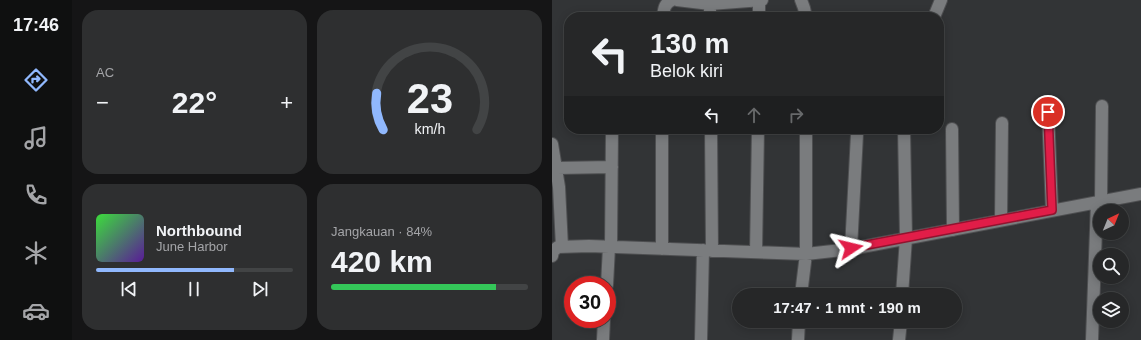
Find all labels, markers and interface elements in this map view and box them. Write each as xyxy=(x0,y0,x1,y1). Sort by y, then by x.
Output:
text: 17:46 xyxy=(13,15,59,35)
icon: left xyxy=(584,28,636,80)
text: 130 m xyxy=(650,28,729,59)
text: Belok kiri xyxy=(650,61,723,81)
text: AC xyxy=(96,65,114,80)
icon: directions xyxy=(22,66,50,94)
text: 23 xyxy=(406,75,453,122)
text: 22° xyxy=(172,86,217,119)
text: − xyxy=(96,90,109,115)
text: + xyxy=(280,90,293,115)
pin xyxy=(1031,95,1065,129)
icon: arrive xyxy=(1037,101,1059,123)
icon: left xyxy=(701,104,723,126)
icon: ahead xyxy=(743,104,765,126)
icon: right xyxy=(785,104,807,126)
text: km/h xyxy=(414,121,445,137)
icon: music xyxy=(22,124,50,152)
icon: phone xyxy=(22,181,50,209)
north arrow xyxy=(1093,204,1129,240)
map controls xyxy=(1093,204,1129,328)
text: Northbound xyxy=(156,222,242,239)
text: Jangkauan · 84% xyxy=(331,224,432,239)
position arrow xyxy=(830,227,872,269)
icon: climate xyxy=(22,239,50,267)
text: June Harbor xyxy=(156,239,228,254)
text: 420 km xyxy=(331,245,433,278)
button: search xyxy=(1093,248,1129,284)
speed limit sign: 30 xyxy=(564,276,616,328)
icon: previous xyxy=(118,278,140,300)
icon: pause xyxy=(183,278,205,300)
icon: next xyxy=(249,278,271,300)
button: layers xyxy=(1093,292,1129,328)
icon: car xyxy=(22,297,50,325)
text: 17:47 · 1 mnt · 190 m xyxy=(773,299,921,316)

